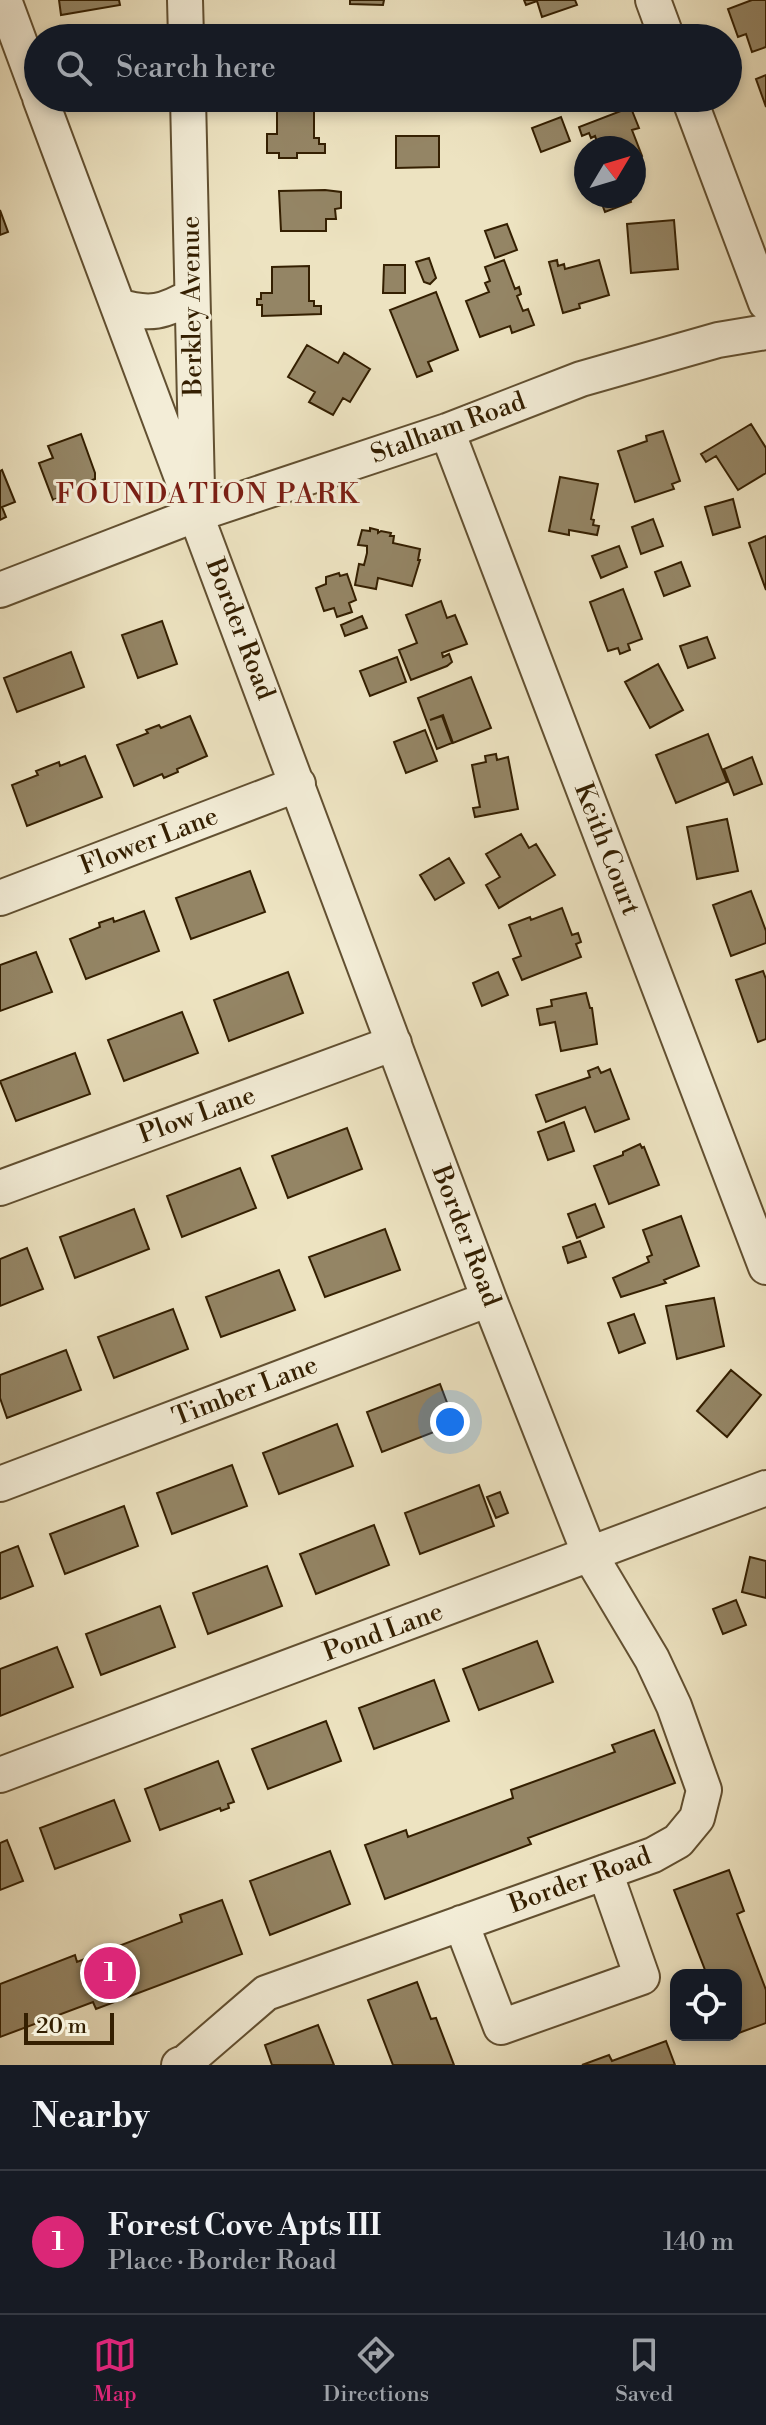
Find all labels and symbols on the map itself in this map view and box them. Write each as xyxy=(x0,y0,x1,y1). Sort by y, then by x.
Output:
north arrow xyxy=(574,136,646,208)
street label: Berkley Avenue xyxy=(174,216,210,397)
street label: Stalham Road xyxy=(366,385,530,471)
district label: FOUNDATION PARK xyxy=(56,477,360,512)
street label: Border Road xyxy=(198,553,282,704)
street label: Keith Court xyxy=(567,778,647,920)
street label: Flower Lane xyxy=(75,800,223,882)
street label: Plow Lane xyxy=(134,1079,260,1151)
street label: Border Road xyxy=(424,1160,508,1311)
street label: Timber Lane xyxy=(168,1349,322,1433)
your location xyxy=(430,1402,470,1442)
street label: Pond Lane xyxy=(319,1596,447,1668)
street label: Border Road xyxy=(504,1839,656,1921)
pin: 1 xyxy=(84,1943,136,2003)
scale bar xyxy=(24,2009,114,2045)

